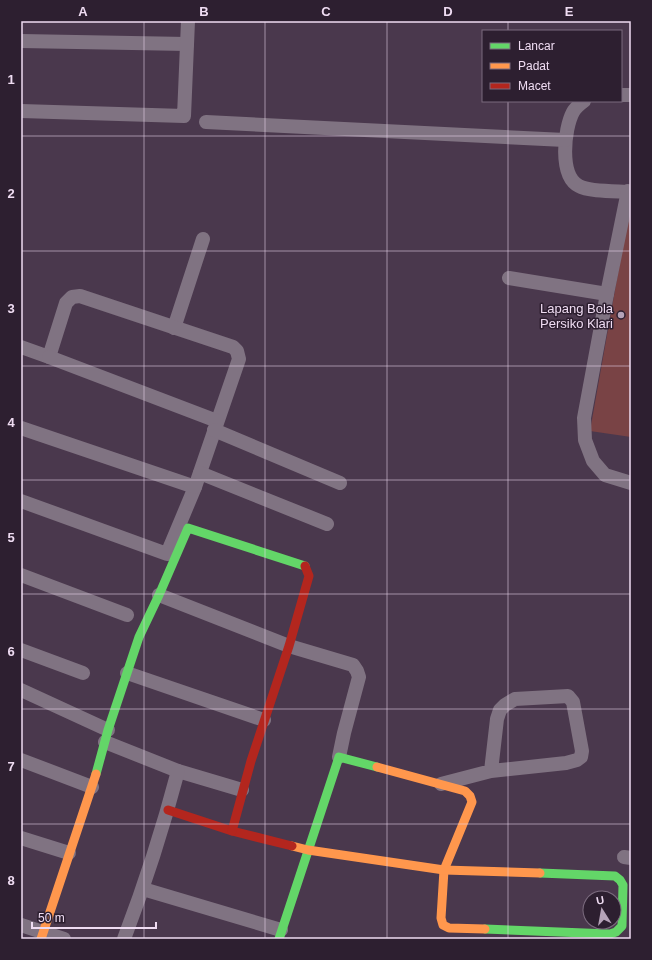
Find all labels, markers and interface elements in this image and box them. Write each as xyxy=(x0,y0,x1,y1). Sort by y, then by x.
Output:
text: A xyxy=(78,4,88,19)
text: B xyxy=(199,4,209,19)
text: C xyxy=(321,4,331,19)
text: D xyxy=(443,4,453,19)
text: E xyxy=(565,4,574,19)
legend xyxy=(482,30,622,102)
text: Lancar xyxy=(518,39,555,53)
text: Padat xyxy=(518,59,550,73)
text: 1 xyxy=(7,72,15,87)
text: Macet xyxy=(518,79,551,93)
text: 2 xyxy=(7,186,15,201)
text: 3 xyxy=(7,301,15,316)
place label: Lapang Bola Persiko Klari xyxy=(540,301,614,331)
marker: Lapang Bola Persiko Klari xyxy=(616,310,626,320)
text: 4 xyxy=(7,415,15,430)
text: 5 xyxy=(7,530,15,545)
text: 6 xyxy=(7,644,15,659)
text: 7 xyxy=(7,759,15,774)
text: 8 xyxy=(7,873,15,888)
north arrow xyxy=(582,890,622,930)
text: U xyxy=(595,894,605,907)
scale bar xyxy=(32,904,156,930)
text: 50 m xyxy=(38,911,65,925)

